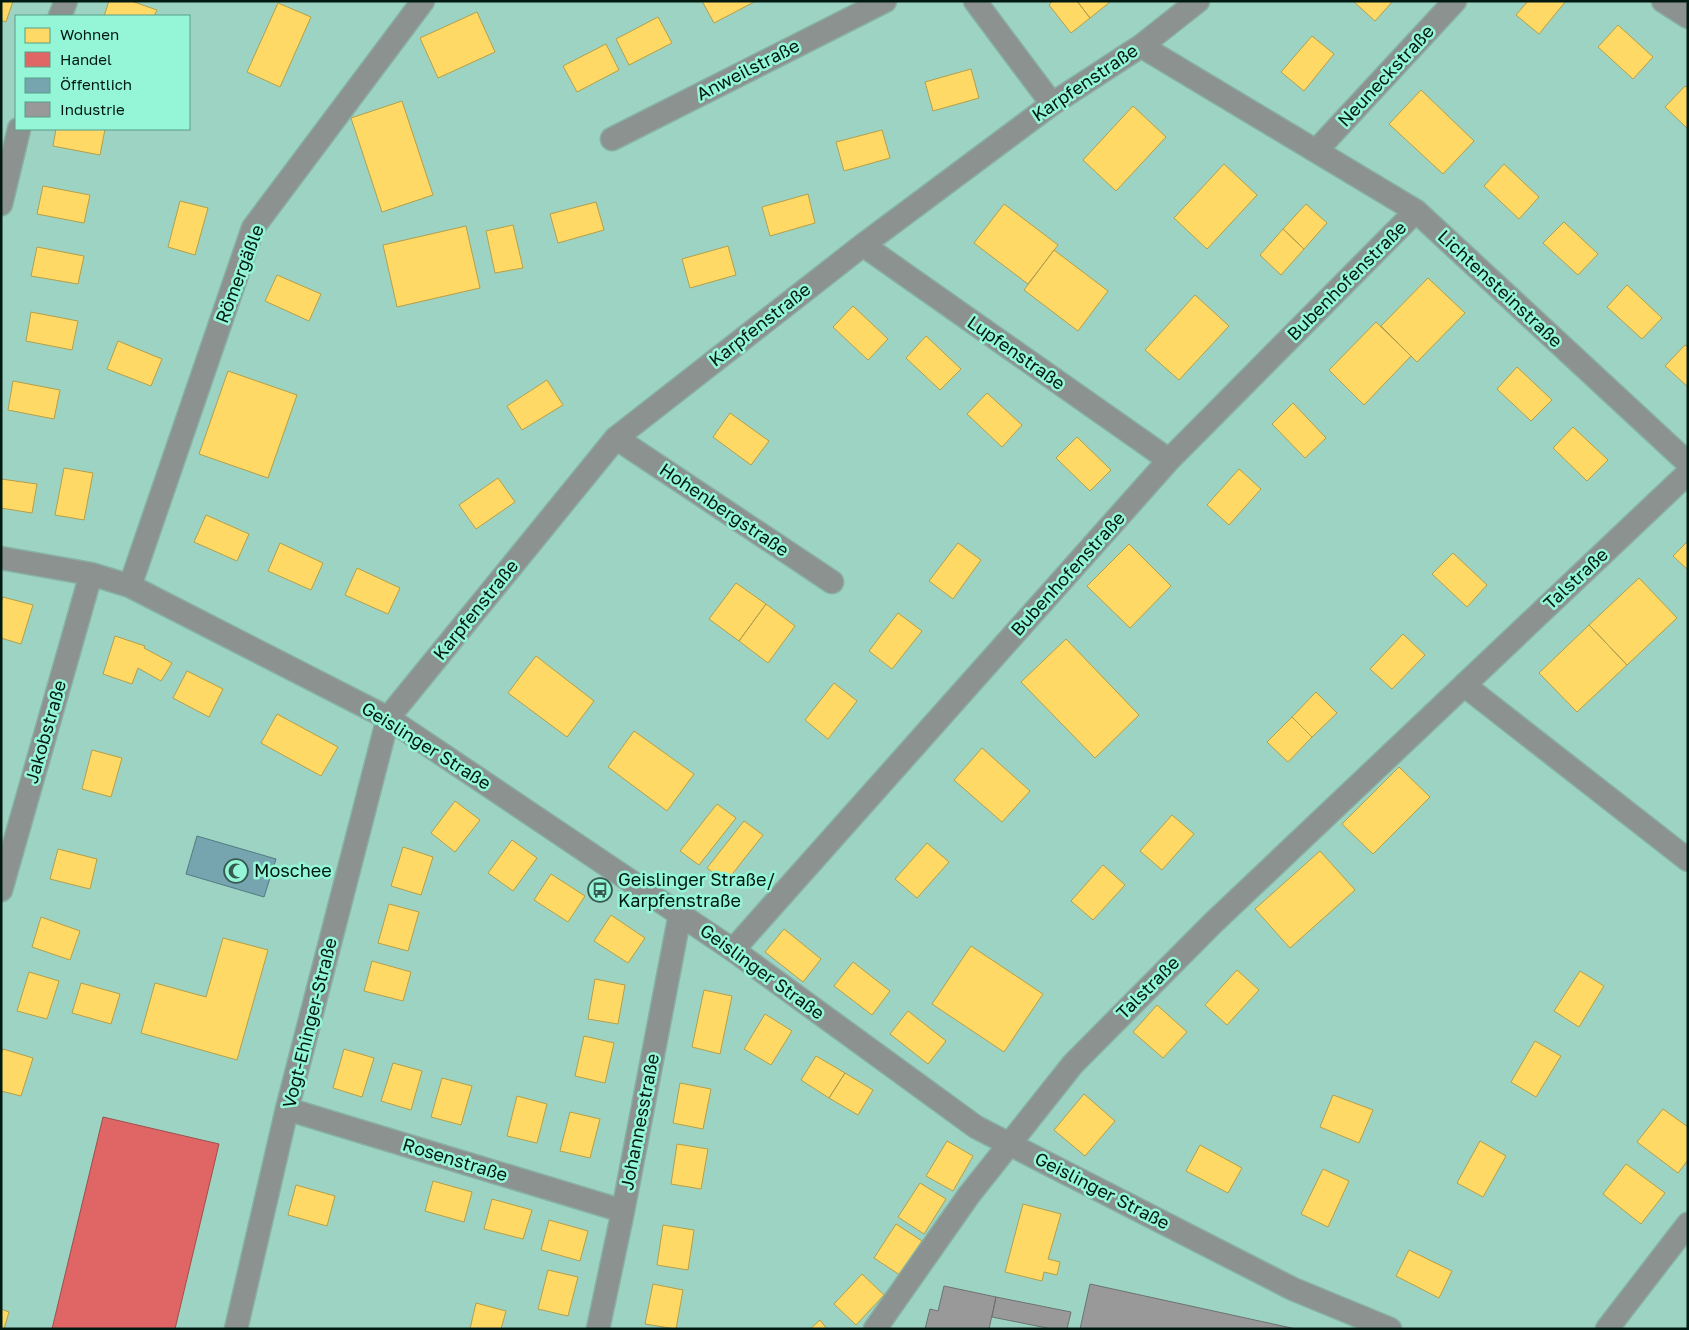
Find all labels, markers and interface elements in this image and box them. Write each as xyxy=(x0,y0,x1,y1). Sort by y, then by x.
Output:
legend xyxy=(15,15,190,130)
street label: Neuneckstraße xyxy=(1333,20,1438,131)
text: Wohnen xyxy=(60,25,119,43)
street label: Anweilstraße xyxy=(692,34,803,105)
street label: Karpfenstraße xyxy=(1027,39,1142,126)
text: Handel xyxy=(60,50,112,68)
text: Öffentlich xyxy=(60,75,132,93)
text: Industrie xyxy=(60,100,125,118)
street label: Bubenhofenstraße xyxy=(1282,216,1411,345)
street label: Römergäßle xyxy=(210,221,268,326)
street label: Lichtensteinstraße xyxy=(1434,225,1567,352)
street label: Karpfenstraße xyxy=(704,278,815,371)
street label: Lupfenstraße xyxy=(963,310,1070,394)
street label: Hohenbergstraße xyxy=(656,458,793,561)
street label: Bubenhofenstraße xyxy=(1006,507,1129,640)
street label: Talstraße xyxy=(1539,543,1612,614)
street label: Karpfenstraße xyxy=(428,555,522,664)
street label: Jakobstraße xyxy=(20,678,70,786)
street label: Geislinger Straße xyxy=(358,696,495,794)
mosque icon: Moschee xyxy=(223,858,249,884)
place label: Moschee xyxy=(254,859,332,881)
place label: Geislinger Straße/ Karpfenstraße xyxy=(618,868,775,911)
bus stop icon: Geislinger Straße/ Karpfenstraße xyxy=(587,877,613,903)
street label: Geislinger Straße xyxy=(696,919,829,1024)
street label: Vogt-Ehinger-Straße xyxy=(277,935,341,1110)
street label: Talstraße xyxy=(1111,951,1183,1023)
street label: Johannesstraße xyxy=(615,1052,663,1192)
street label: Rosenstraße xyxy=(400,1133,510,1185)
street label: Geislinger Straße xyxy=(1031,1147,1174,1234)

